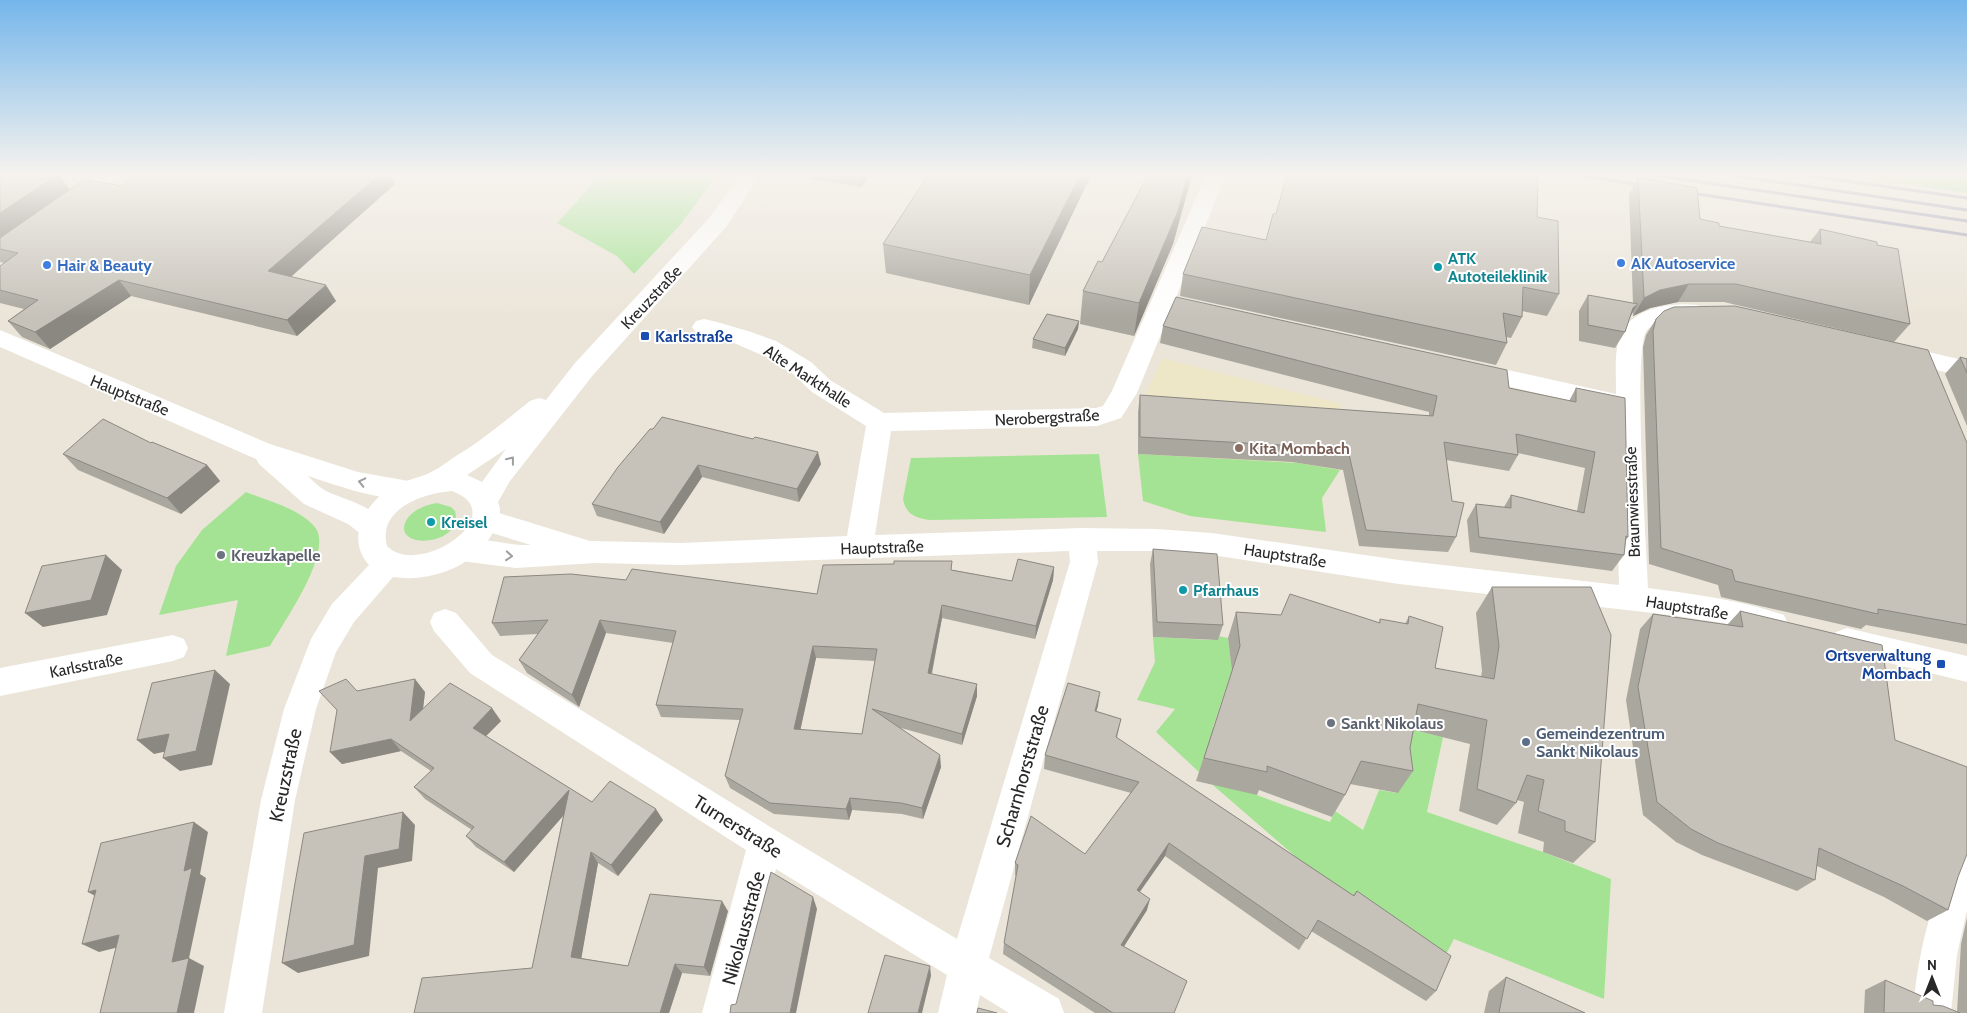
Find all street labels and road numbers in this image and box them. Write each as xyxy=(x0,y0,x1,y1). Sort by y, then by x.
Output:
street label: Kreuzstraße xyxy=(617,262,686,333)
street label: Alte Markthalle xyxy=(760,341,855,412)
street label: Hauptstraße xyxy=(88,371,172,420)
street label: Nerobergstraße xyxy=(994,405,1100,430)
street label: Braunwiesstraße xyxy=(1621,446,1644,558)
street label: Hauptstraße xyxy=(840,537,924,558)
street label: Hauptstraße xyxy=(1242,540,1328,571)
street label: Hauptstraße xyxy=(1644,592,1730,623)
street label: Karlsstraße xyxy=(48,649,124,682)
street label: Scharnhorststraße xyxy=(991,702,1054,850)
street label: Kreuzstraße xyxy=(264,726,307,824)
street label: Turnerstraße xyxy=(689,790,787,863)
street label: Nikolausstraße xyxy=(717,868,770,988)

